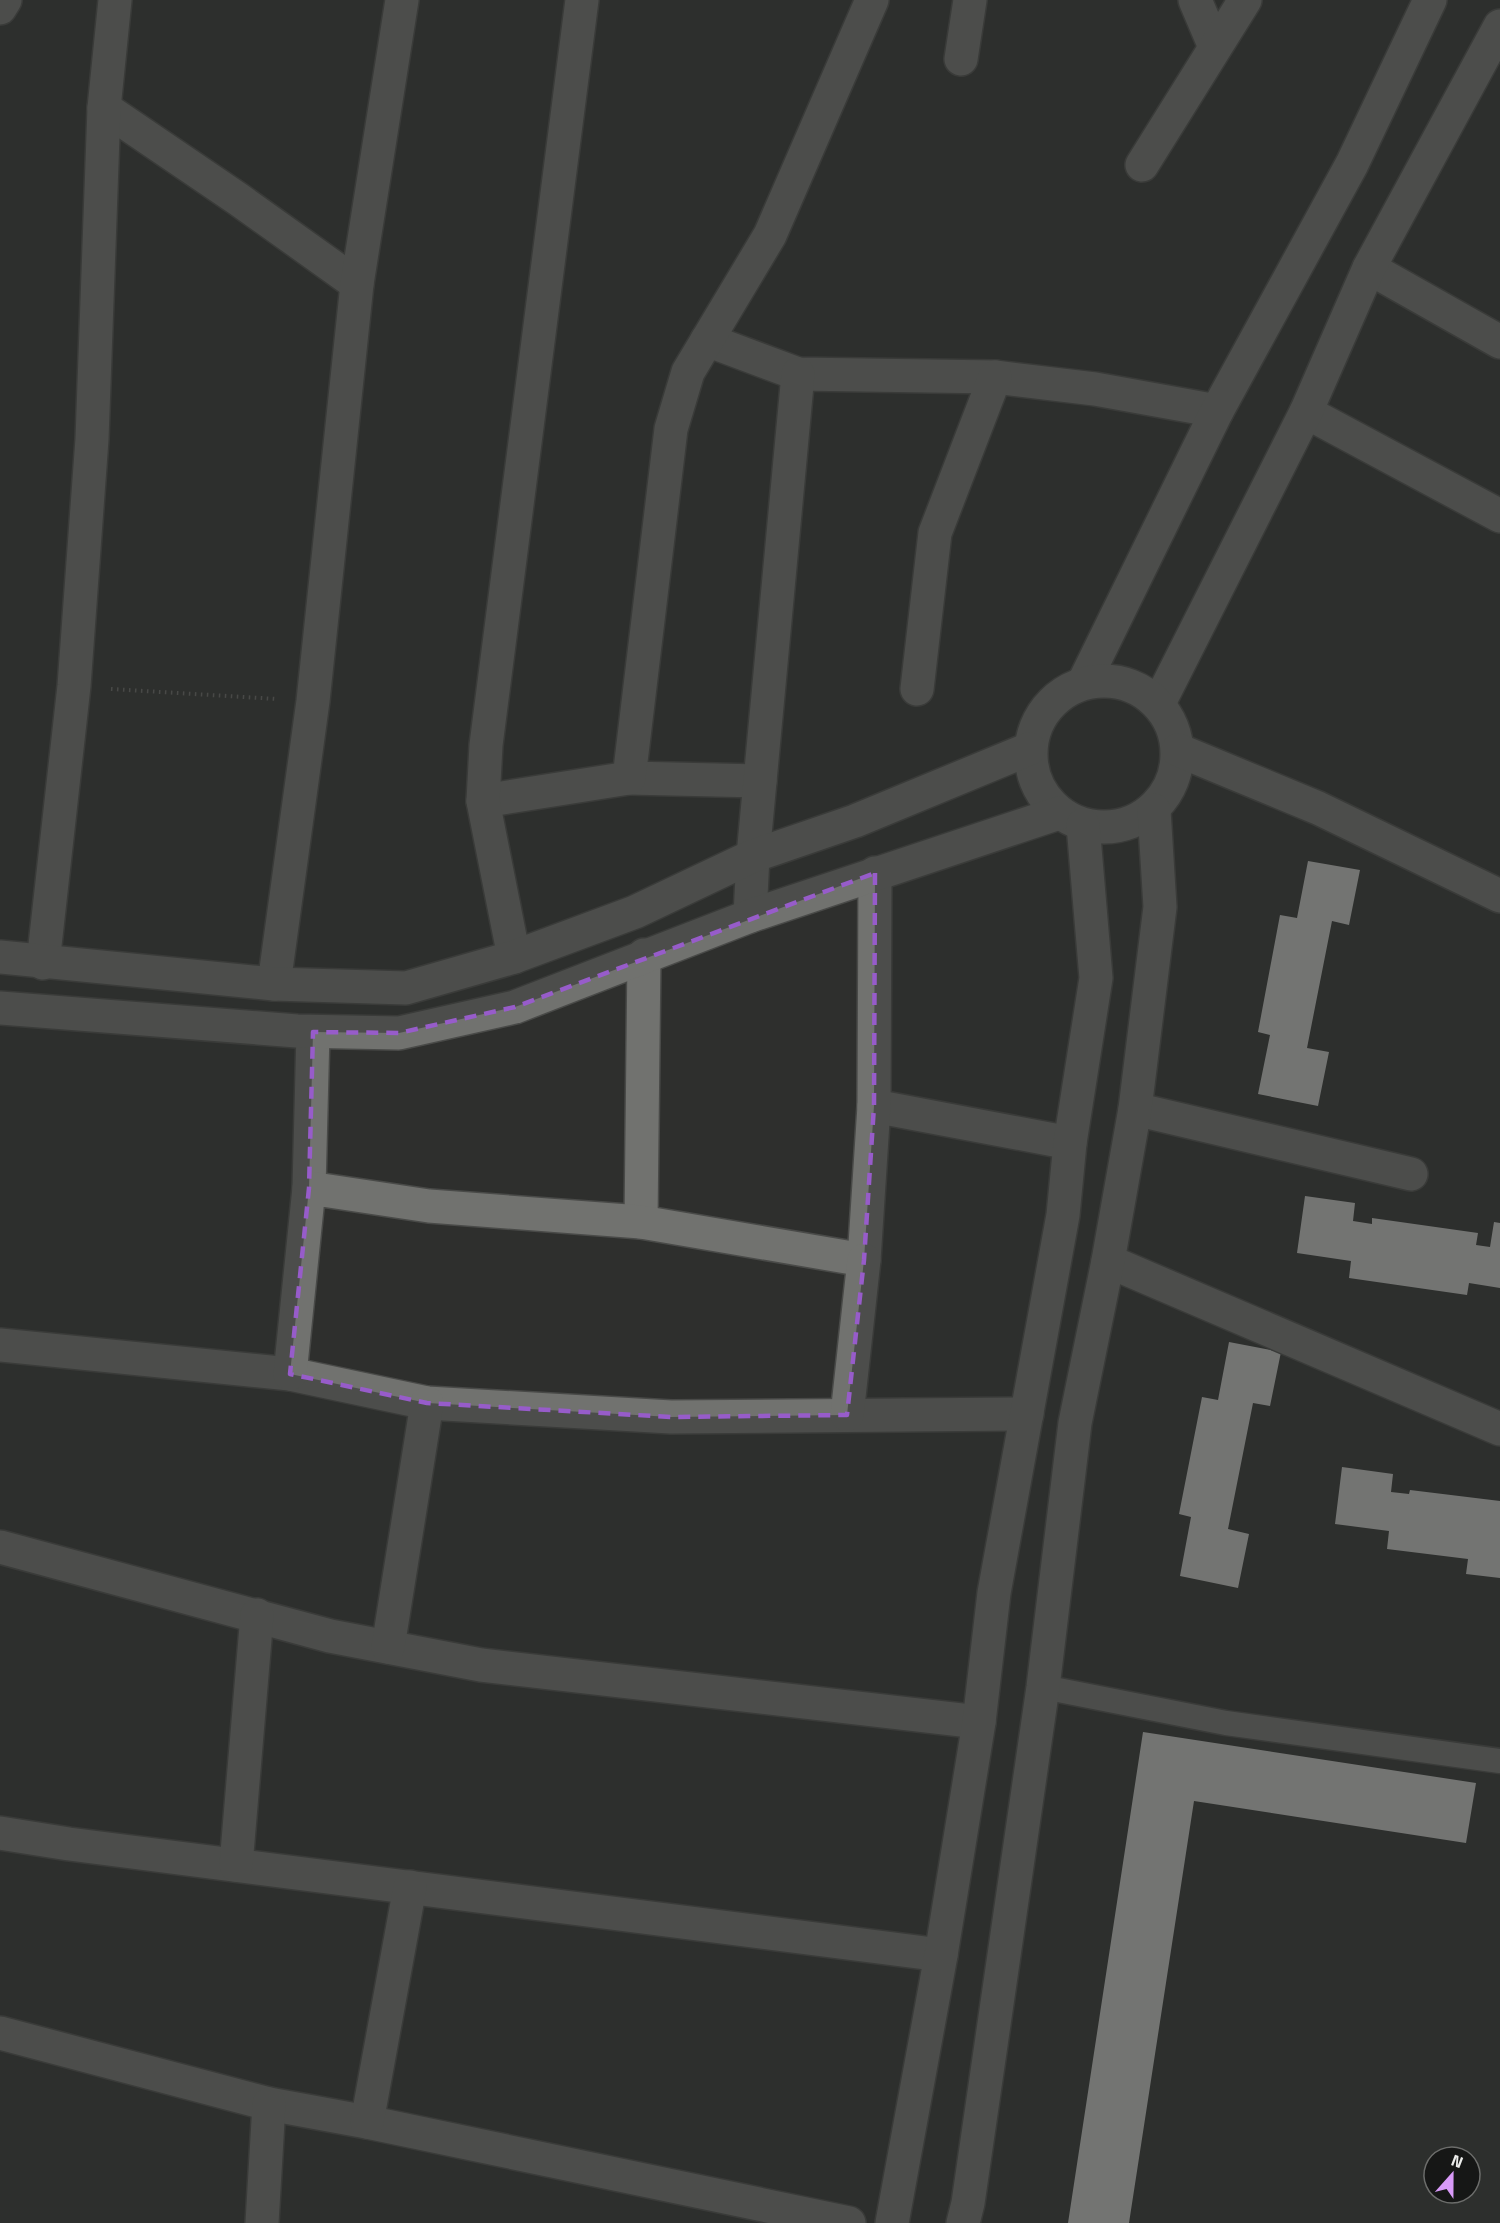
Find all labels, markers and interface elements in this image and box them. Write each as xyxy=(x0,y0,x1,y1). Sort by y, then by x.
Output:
north arrow xyxy=(1422,2145,1482,2205)
text: N xyxy=(1448,2148,1467,2174)

